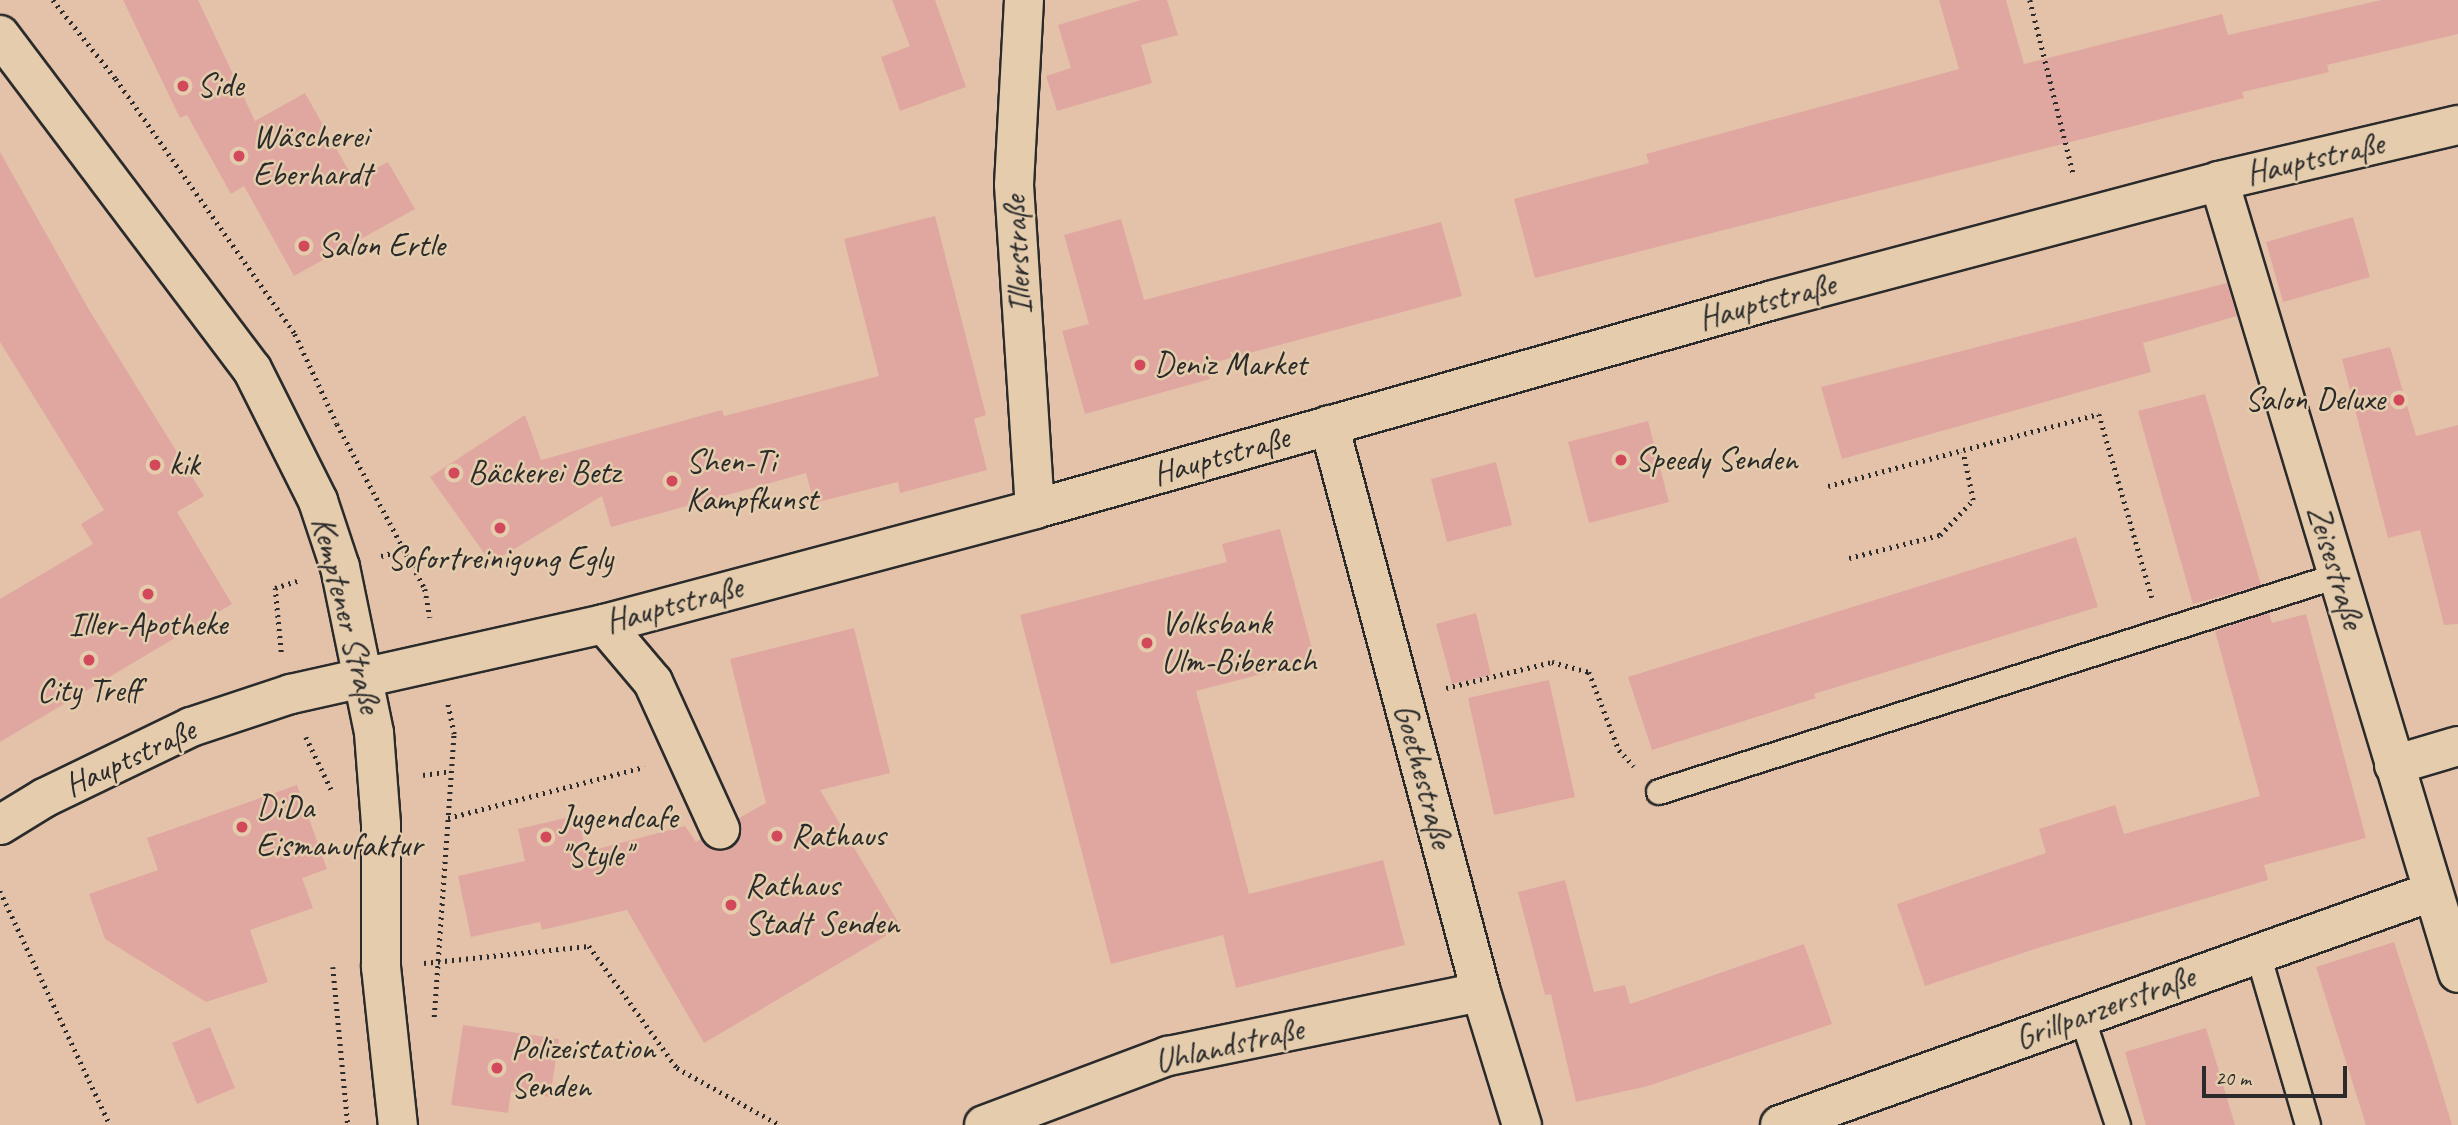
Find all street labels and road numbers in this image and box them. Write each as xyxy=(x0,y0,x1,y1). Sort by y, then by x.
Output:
street label: Hauptstraße xyxy=(2242,124,2388,194)
street label: Illerstraße xyxy=(995,195,1041,315)
street label: Hauptstraße xyxy=(1694,265,1840,339)
street label: Hauptstraße xyxy=(1148,418,1294,494)
street label: Zeisestraße xyxy=(2298,501,2372,633)
street label: Kemptener Straße xyxy=(302,512,390,718)
street label: Hauptstraße xyxy=(601,568,747,642)
street label: Goethestraße xyxy=(1385,700,1461,852)
street label: Hauptstraße xyxy=(58,710,202,806)
street label: Grillparzerstraße xyxy=(2010,957,2200,1059)
street label: Uhlandstraße xyxy=(1151,1010,1307,1082)

